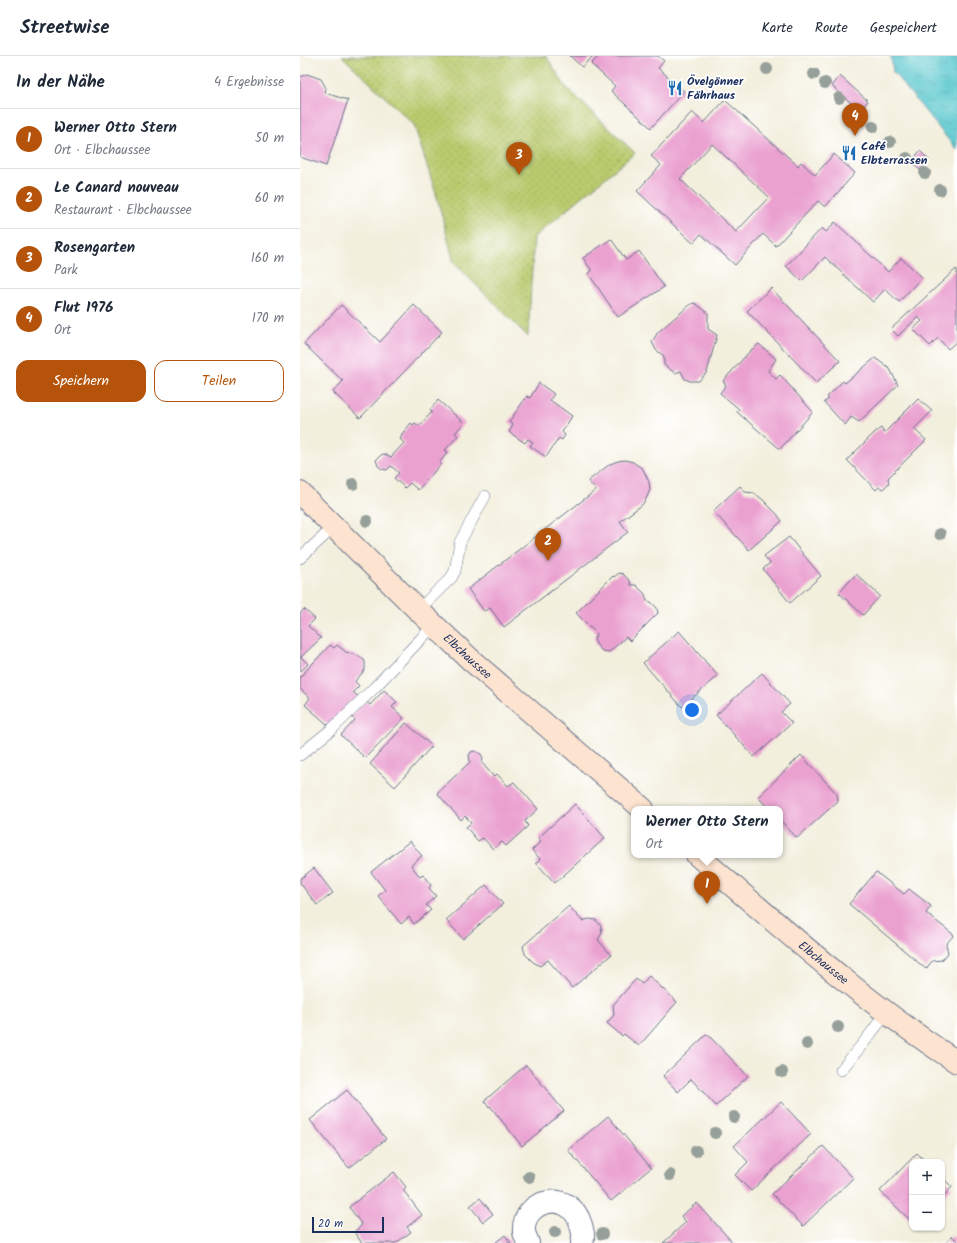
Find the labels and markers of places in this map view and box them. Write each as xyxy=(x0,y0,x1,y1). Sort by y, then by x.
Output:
place label: Övelgönner Fährhaus xyxy=(687,72,744,105)
restaurant icon: Övelgönner Fährhaus xyxy=(666,79,684,97)
pin: 4 xyxy=(842,103,868,136)
place label: Café Elbterrassen xyxy=(861,137,928,170)
pin: 3 xyxy=(506,142,532,175)
restaurant icon: Café Elbterrassen xyxy=(840,144,858,162)
pin: 2 xyxy=(535,528,561,561)
pin: 1 xyxy=(694,871,720,904)

